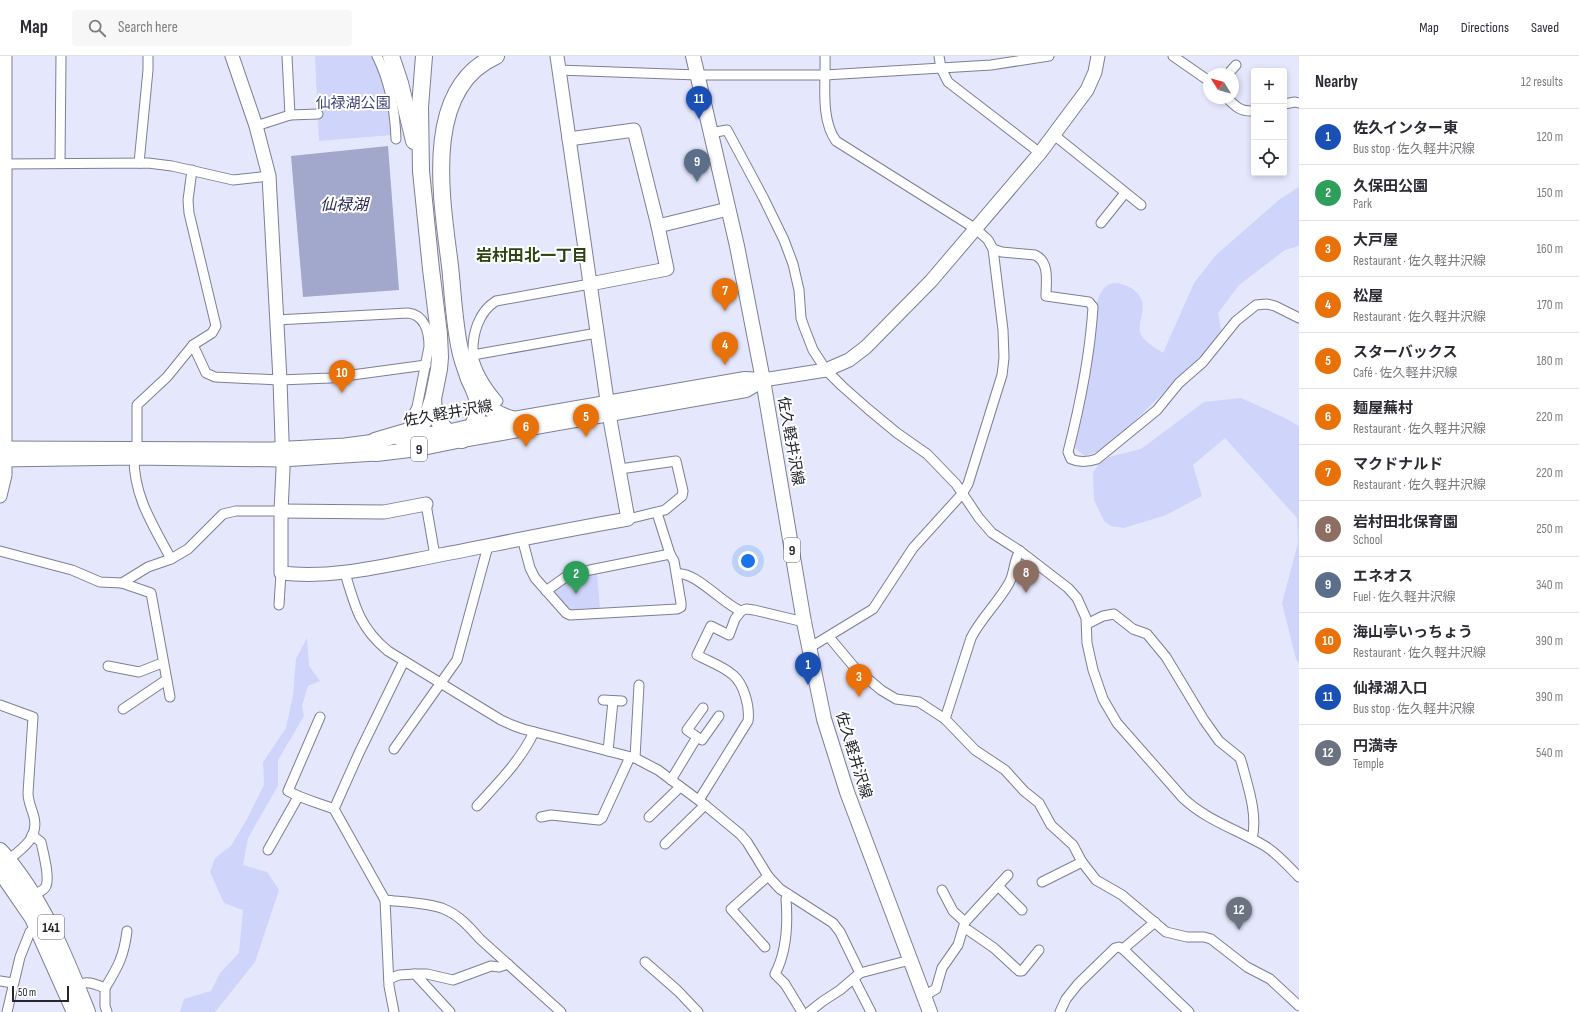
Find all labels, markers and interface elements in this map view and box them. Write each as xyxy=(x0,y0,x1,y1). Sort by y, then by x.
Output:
search box xyxy=(72,10,352,46)
text: Map xyxy=(20,16,48,39)
icon: search xyxy=(86,17,108,39)
text: Search here xyxy=(118,18,178,37)
text: Map xyxy=(1419,19,1439,36)
text: Directions xyxy=(1461,19,1509,36)
text: Saved xyxy=(1531,19,1559,36)
north arrow xyxy=(1203,68,1239,104)
map controls xyxy=(1251,68,1287,176)
button: + xyxy=(1251,68,1287,104)
text: Nearby xyxy=(1315,72,1358,92)
text: 12 results xyxy=(1521,74,1563,90)
pin: 11 xyxy=(686,86,712,119)
park label: 仙禄湖公園 xyxy=(315,94,391,113)
button: − xyxy=(1251,104,1287,140)
text: 佐久インター東 xyxy=(1353,119,1458,138)
text: 1 xyxy=(1325,129,1331,145)
text: 120 m xyxy=(1537,129,1563,145)
button: locate xyxy=(1251,140,1287,176)
text: Bus stop · 佐久軽井沢線 xyxy=(1353,141,1475,157)
pin: 9 xyxy=(684,149,710,182)
text: 久保田公園 xyxy=(1353,177,1428,196)
text: 2 xyxy=(1325,185,1331,201)
text: 150 m xyxy=(1537,185,1563,201)
water label: 仙禄湖 xyxy=(320,196,371,215)
text: Park xyxy=(1353,196,1372,212)
text: 大戸屋 xyxy=(1353,231,1398,250)
text: 3 xyxy=(1325,241,1331,257)
text: 160 m xyxy=(1537,241,1563,257)
district label: 岩村田北一丁目 xyxy=(476,246,588,266)
text: Restaurant · 佐久軽井沢線 xyxy=(1353,253,1486,269)
pin: 7 xyxy=(712,278,738,311)
text: 松屋 xyxy=(1353,287,1383,306)
text: 4 xyxy=(1325,297,1331,313)
text: 170 m xyxy=(1537,297,1563,313)
text: Restaurant · 佐久軽井沢線 xyxy=(1353,309,1486,325)
pin: 4 xyxy=(712,332,738,365)
text: スターバックス xyxy=(1353,343,1457,362)
text: 5 xyxy=(1325,353,1331,369)
text: 180 m xyxy=(1537,353,1563,369)
pin: 10 xyxy=(329,360,355,393)
text: Café · 佐久軽井沢線 xyxy=(1353,365,1458,381)
street label: 佐久軽井沢線 xyxy=(773,395,808,487)
street label: 佐久軽井沢線 xyxy=(402,396,494,431)
text: 麺屋蕪村 xyxy=(1353,399,1413,418)
pin: 5 xyxy=(573,404,599,437)
text: 6 xyxy=(1325,409,1331,425)
text: 220 m xyxy=(1536,409,1563,425)
pin: 6 xyxy=(513,414,539,447)
text: Restaurant · 佐久軽井沢線 xyxy=(1353,421,1486,437)
road number: 9 xyxy=(411,437,427,461)
text: マクドナルド xyxy=(1353,455,1443,474)
text: 7 xyxy=(1325,465,1331,481)
text: 220 m xyxy=(1536,465,1563,481)
text: Restaurant · 佐久軽井沢線 xyxy=(1353,477,1486,493)
text: 岩村田北保育園 xyxy=(1353,513,1458,532)
text: 8 xyxy=(1325,521,1331,537)
text: 250 m xyxy=(1536,521,1563,537)
text: School xyxy=(1353,532,1383,548)
road number: 9 xyxy=(784,538,800,562)
your location xyxy=(738,551,758,571)
pin: 8 xyxy=(1013,560,1039,593)
pin: 2 xyxy=(563,561,589,594)
text: エネオス xyxy=(1353,567,1413,586)
text: 9 xyxy=(1325,577,1331,593)
text: 340 m xyxy=(1536,577,1563,593)
text: Fuel · 佐久軽井沢線 xyxy=(1353,589,1456,605)
text: 海山亭いっちょう xyxy=(1353,623,1473,642)
text: 10 xyxy=(1322,633,1334,649)
text: 390 m xyxy=(1536,633,1563,649)
text: Restaurant · 佐久軽井沢線 xyxy=(1353,645,1486,661)
pin: 1 xyxy=(795,652,821,685)
pin: 3 xyxy=(846,664,872,697)
text: 仙禄湖入口 xyxy=(1353,679,1428,698)
text: 11 xyxy=(1323,689,1333,705)
text: 390 m xyxy=(1536,689,1563,705)
text: Bus stop · 佐久軽井沢線 xyxy=(1353,701,1475,717)
street label: 佐久軽井沢線 xyxy=(831,709,876,801)
text: 円満寺 xyxy=(1353,737,1398,756)
text: 12 xyxy=(1323,745,1333,761)
text: 540 m xyxy=(1536,745,1563,761)
text: Temple xyxy=(1353,756,1384,772)
pin: 12 xyxy=(1226,897,1252,930)
road number: 141 xyxy=(38,915,64,939)
scale bar xyxy=(12,984,69,1003)
text: 50 m xyxy=(18,986,36,999)

